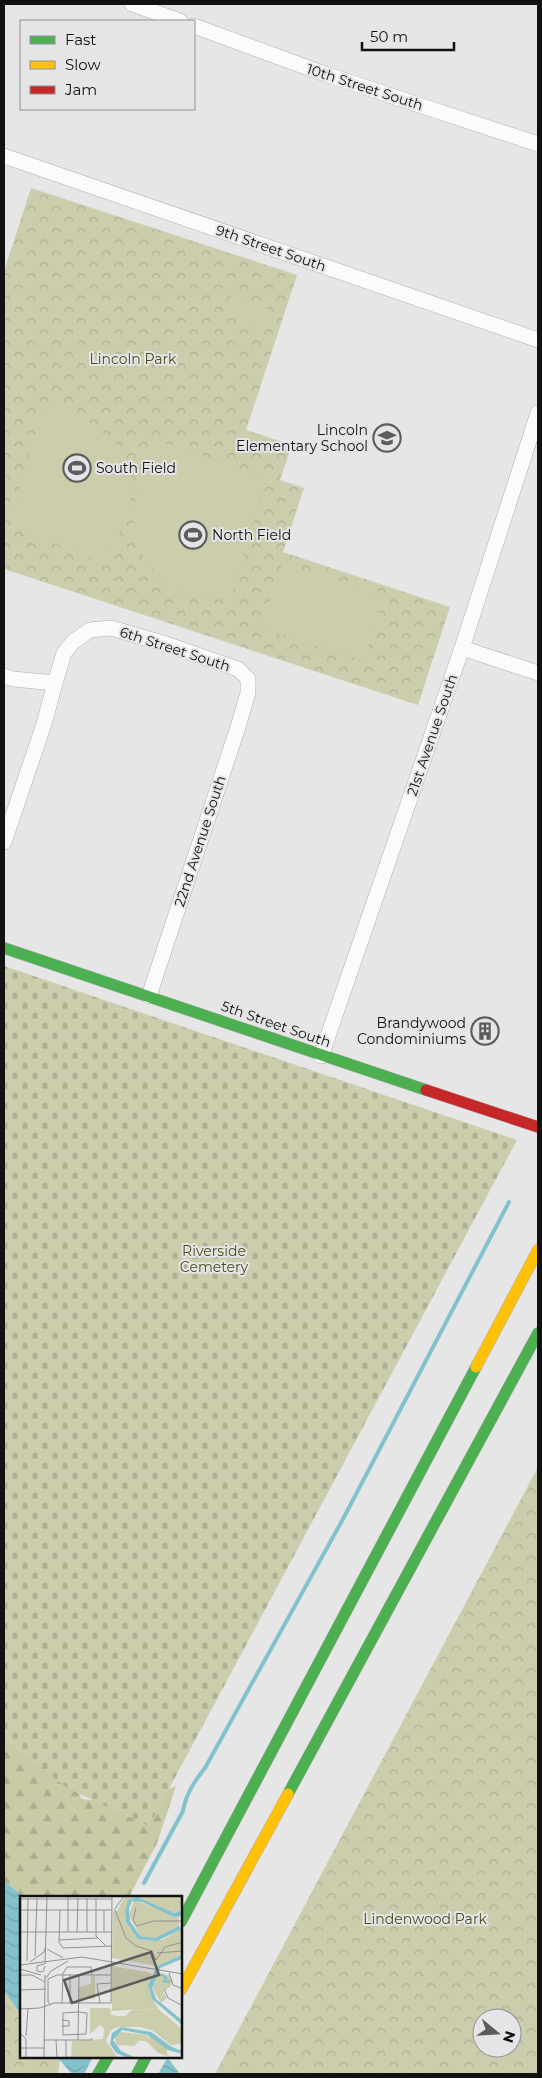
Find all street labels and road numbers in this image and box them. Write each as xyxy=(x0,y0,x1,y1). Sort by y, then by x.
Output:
street label: 10th Street South xyxy=(305,60,425,114)
street label: 9th Street South xyxy=(214,221,328,275)
street label: 6th Street South xyxy=(117,623,233,675)
street label: 21st Avenue South xyxy=(403,672,461,798)
street label: 22nd Avenue South xyxy=(170,773,230,909)
street label: 5th Street South xyxy=(219,997,333,1051)

